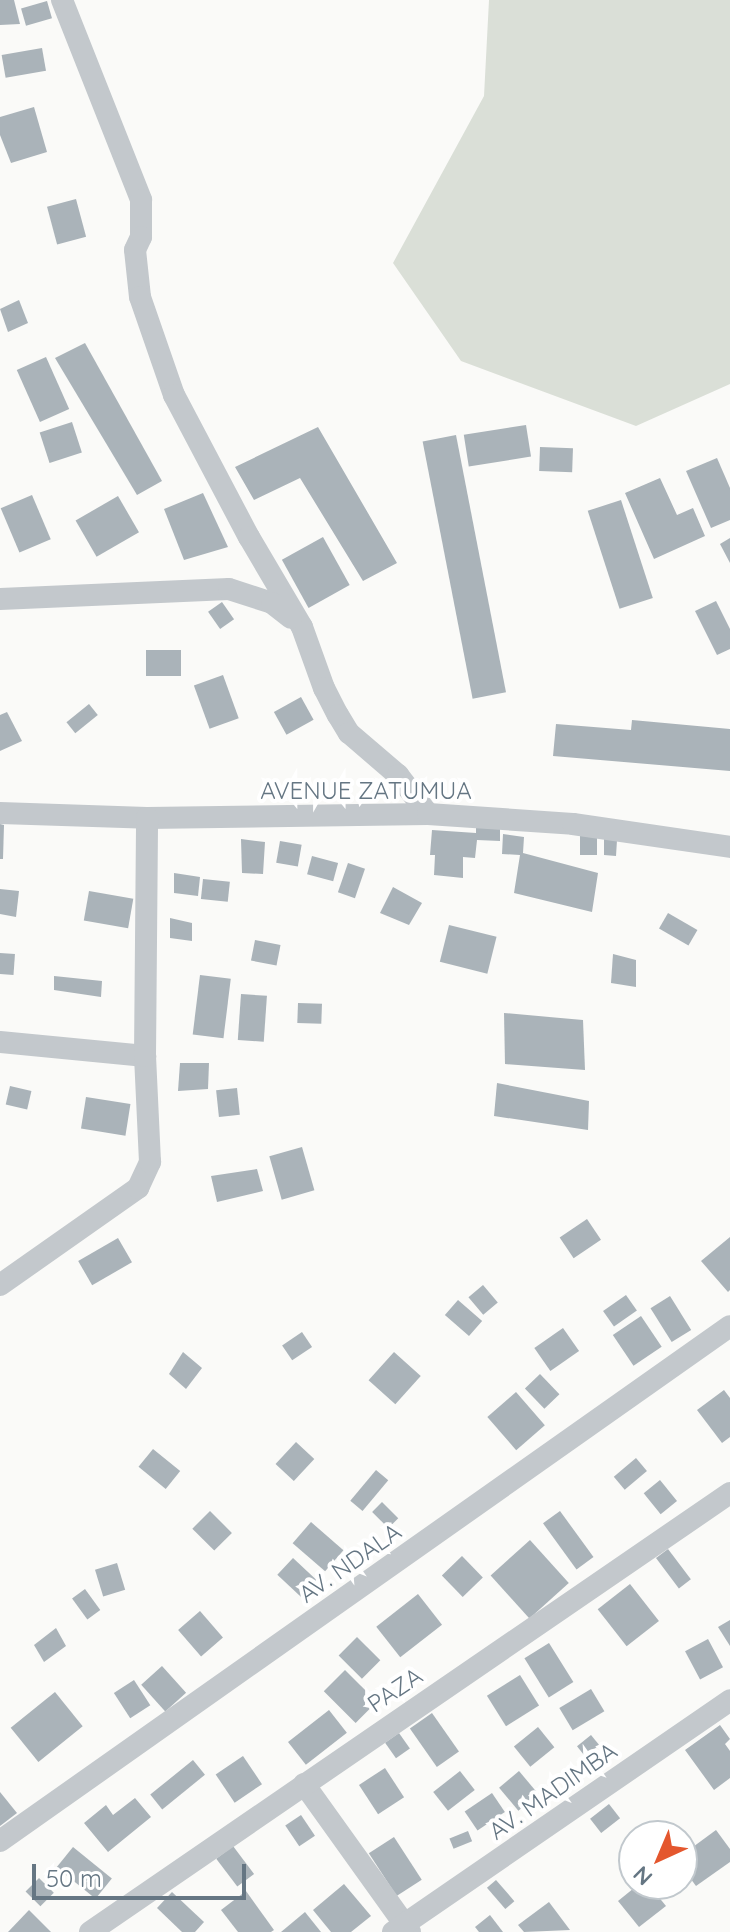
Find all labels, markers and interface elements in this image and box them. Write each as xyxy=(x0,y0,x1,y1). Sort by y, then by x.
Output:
street label: AVENUE ZATUMUA xyxy=(260,777,472,805)
street label: AV. NDALA xyxy=(293,1517,407,1609)
street label: PAZA xyxy=(362,1661,428,1719)
street label: AV. MADIMBA xyxy=(483,1736,623,1846)
north arrow xyxy=(618,1820,698,1900)
scale bar xyxy=(36,1848,250,1898)
text: N xyxy=(627,1860,658,1892)
text: 50 m xyxy=(46,1863,102,1893)

